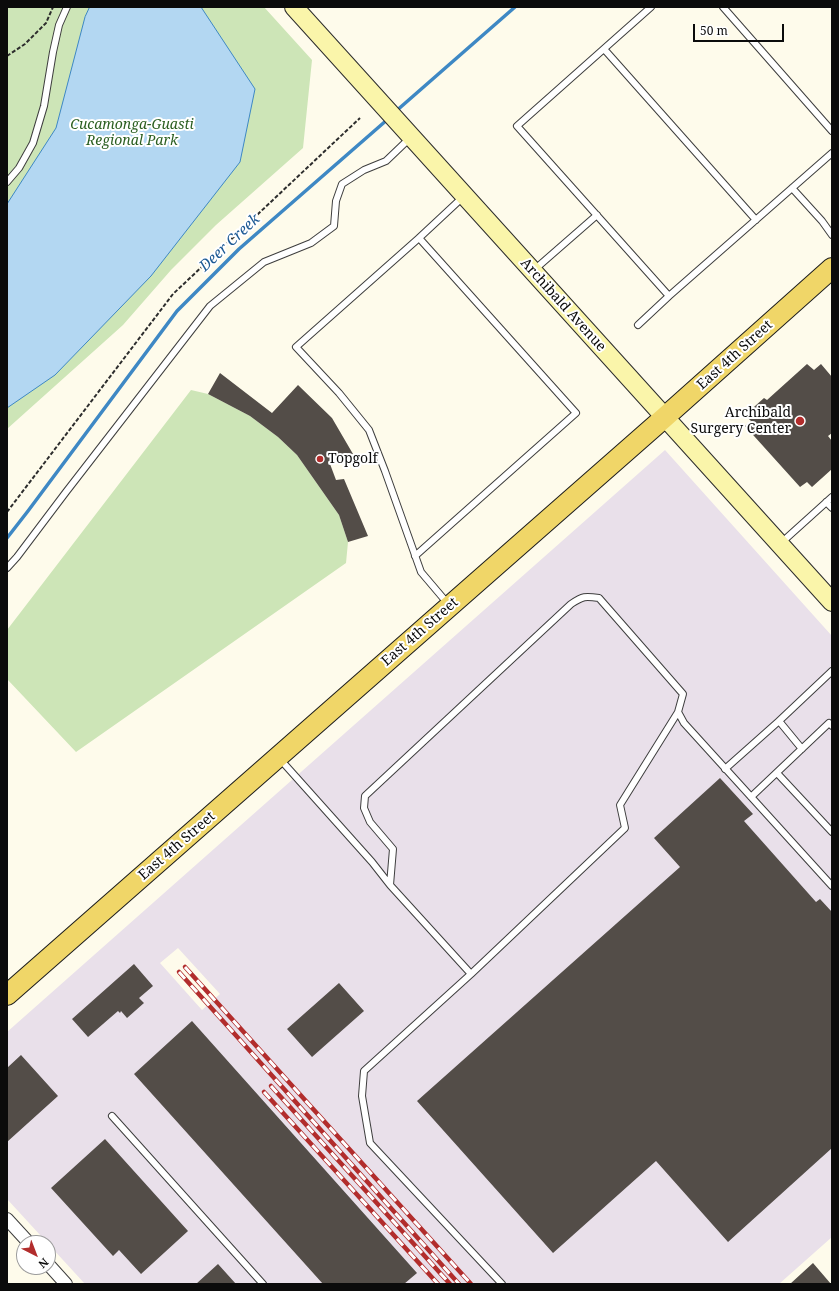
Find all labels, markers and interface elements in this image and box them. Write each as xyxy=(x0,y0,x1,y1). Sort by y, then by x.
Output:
scale bar xyxy=(695,16,786,42)
text: 50 m xyxy=(700,22,728,39)
park label: Cucamonga-Guasti Regional Park xyxy=(70,117,194,150)
water label: Deer Creek xyxy=(196,210,264,276)
street label: Archibald Avenue xyxy=(517,255,609,355)
street label: East 4th Street xyxy=(694,317,776,393)
place label: Archibald Surgery Center xyxy=(691,405,791,438)
marker: Archibald Surgery Center xyxy=(794,415,806,427)
place label: Topgolf xyxy=(328,451,378,467)
marker: Topgolf xyxy=(315,454,325,464)
street label: East 4th Street xyxy=(378,594,462,670)
street label: East 4th Street xyxy=(135,808,219,884)
north arrow xyxy=(16,1235,56,1275)
text: N xyxy=(35,1255,52,1272)

